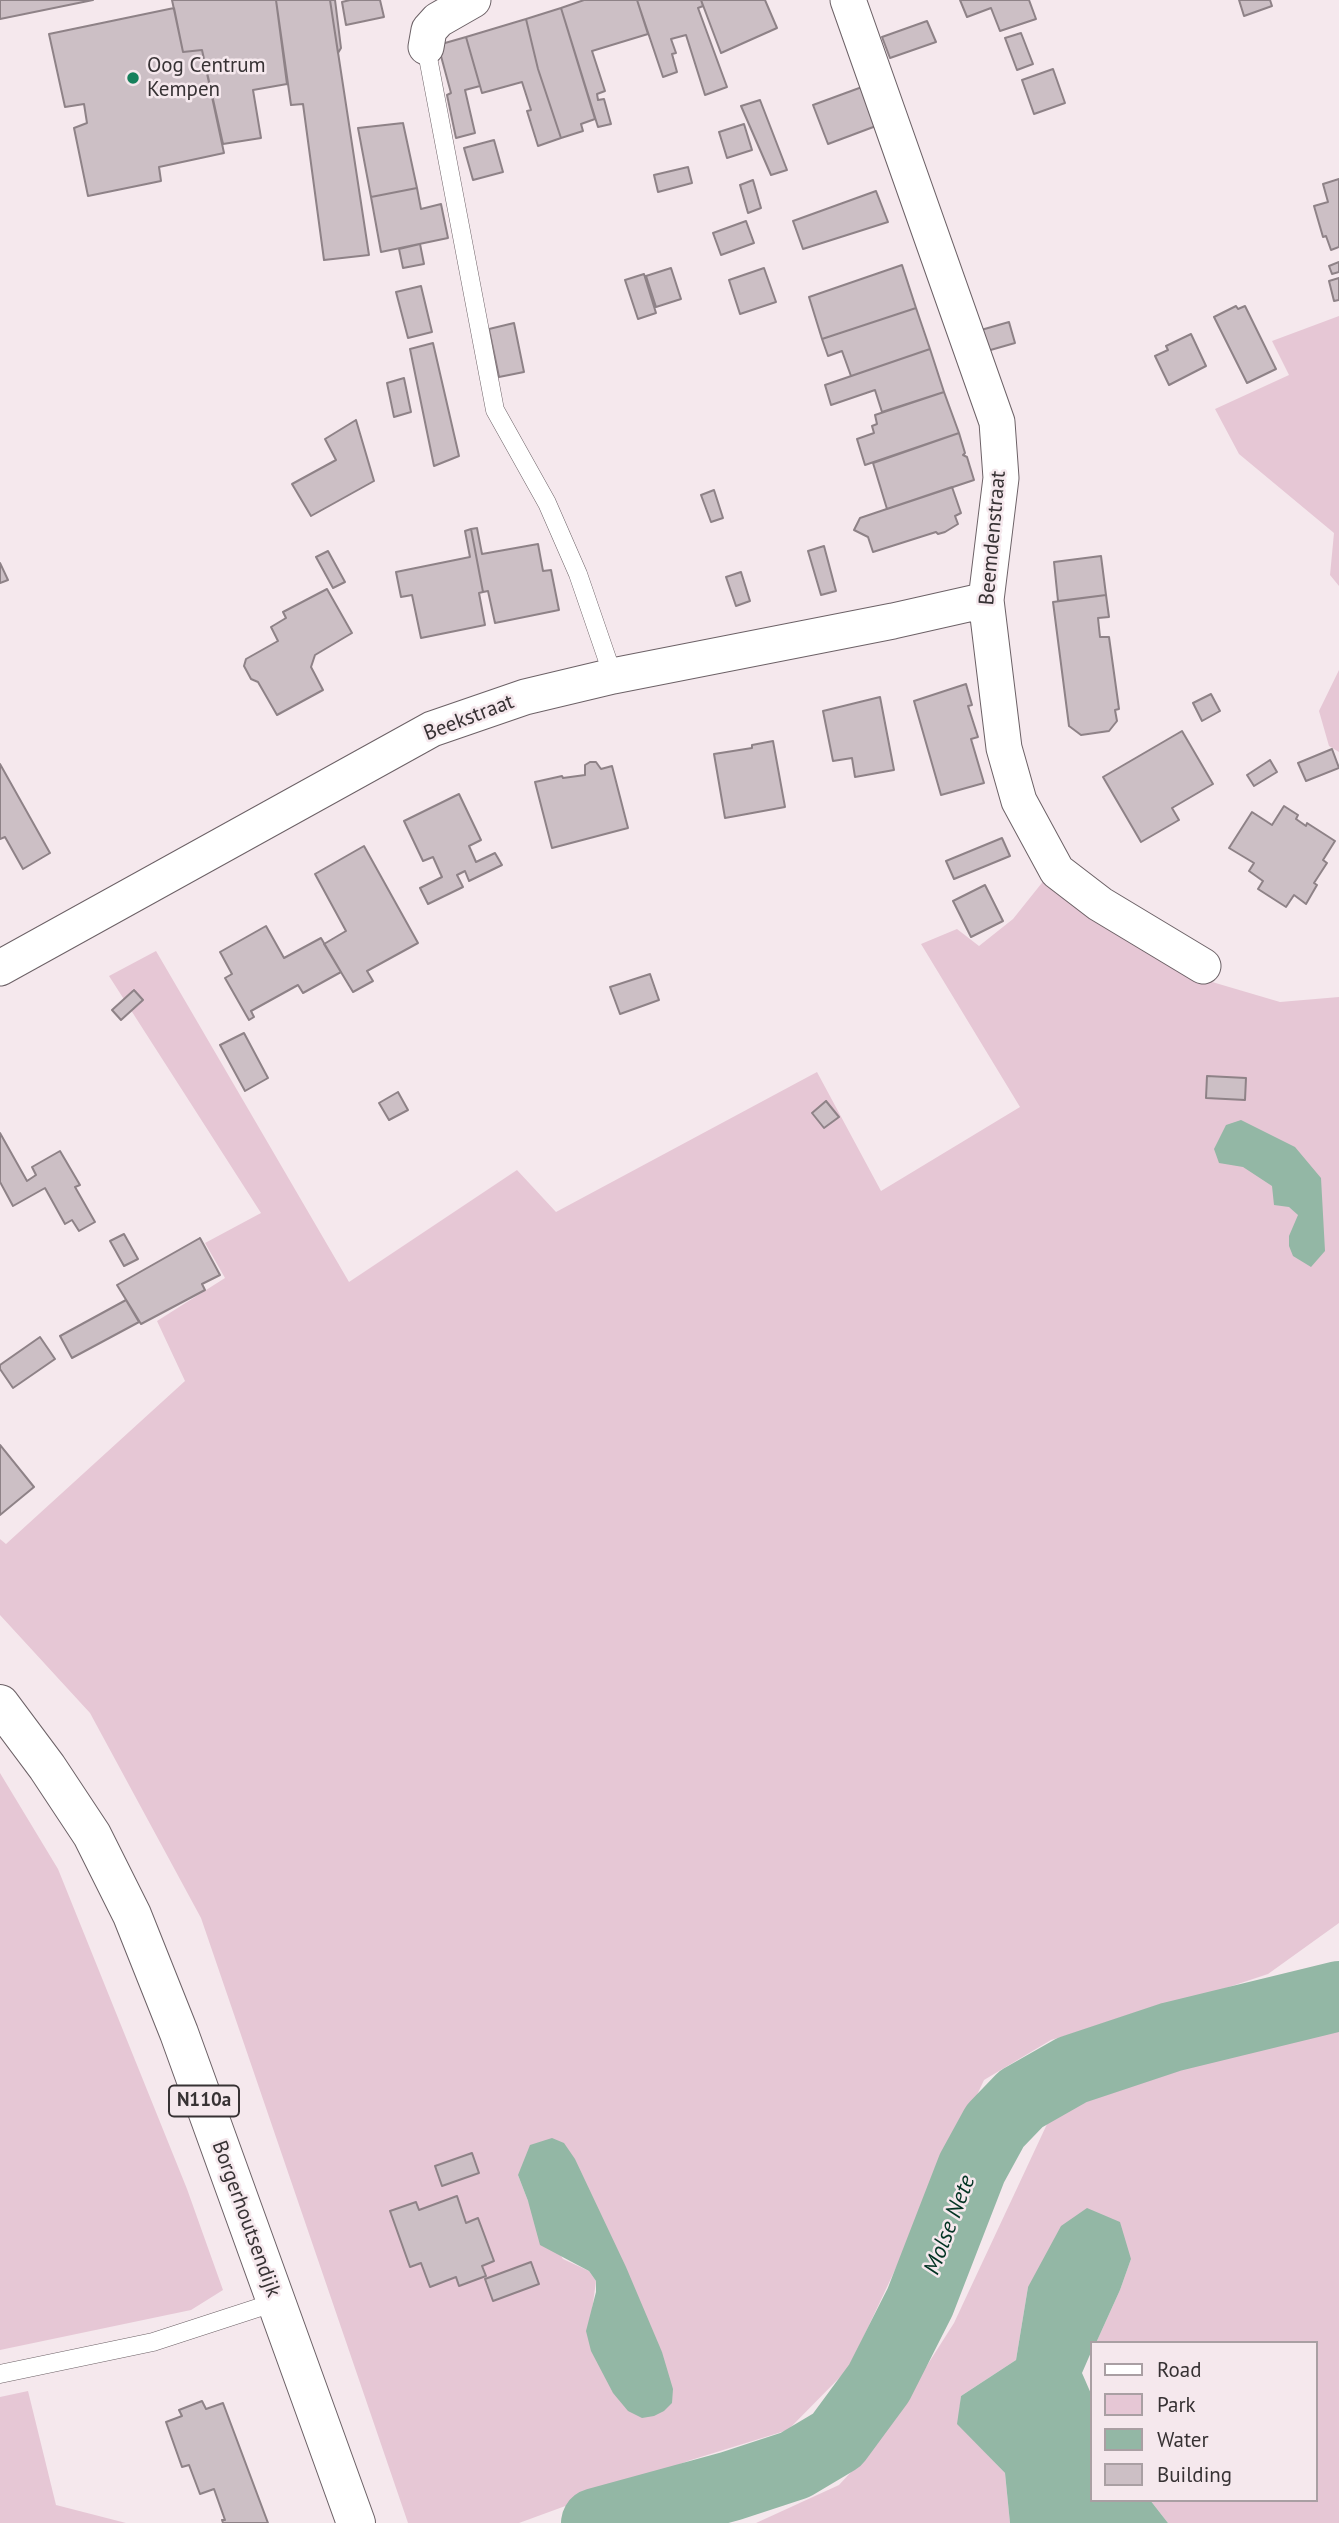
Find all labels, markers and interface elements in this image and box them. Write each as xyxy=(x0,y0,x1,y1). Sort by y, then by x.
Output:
place label: Oog Centrum Kempen xyxy=(147,53,266,103)
marker: Oog Centrum Kempen xyxy=(125,70,141,86)
street label: Beemdenstraat xyxy=(975,470,1011,606)
street label: Beekstraat xyxy=(420,689,518,747)
road number: N110a xyxy=(169,2086,239,2116)
street label: Borgerhoutsendijk xyxy=(206,2137,286,2301)
water label: Molse Nete xyxy=(918,2171,982,2279)
legend xyxy=(1090,2341,1318,2502)
text: Road xyxy=(1157,2356,1201,2383)
text: Park xyxy=(1157,2391,1196,2418)
text: Water xyxy=(1157,2426,1209,2453)
text: Building xyxy=(1157,2461,1232,2488)

